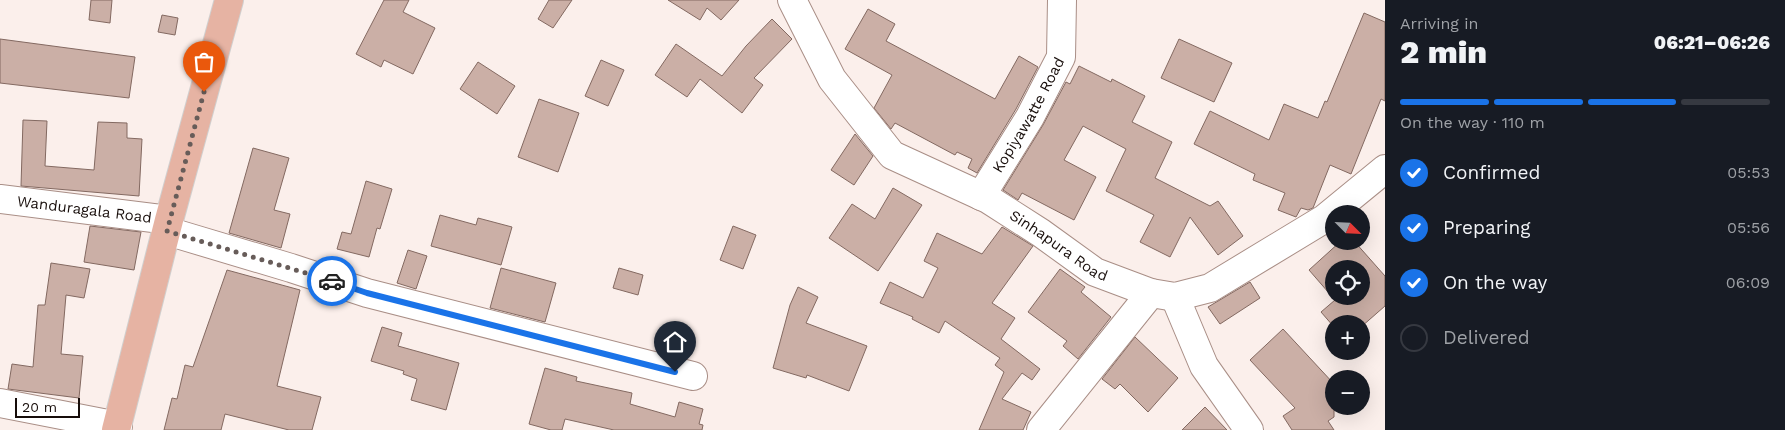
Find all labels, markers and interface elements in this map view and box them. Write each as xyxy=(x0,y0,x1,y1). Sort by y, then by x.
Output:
text: Arriving in xyxy=(1400,14,1478,33)
text: 06:21–06:26 xyxy=(1654,31,1770,54)
text: 2 min xyxy=(1400,33,1487,71)
pin xyxy=(183,41,225,92)
icon: bag xyxy=(190,48,218,76)
street label: Kopiyawatte Road xyxy=(989,54,1068,176)
text: On the way · 110 m xyxy=(1400,113,1545,132)
icon: check xyxy=(1400,159,1428,187)
text: Confirmed xyxy=(1443,161,1540,184)
text: 05:53 xyxy=(1727,163,1770,182)
street label: Wanduragala Road xyxy=(16,192,153,227)
north arrow xyxy=(1325,205,1370,250)
map controls xyxy=(1325,205,1370,415)
street label: Sinhapura Road xyxy=(1006,206,1110,285)
icon: check xyxy=(1400,214,1428,242)
text: Preparing xyxy=(1443,216,1530,239)
text: 05:56 xyxy=(1727,218,1770,237)
courier xyxy=(307,256,357,306)
button: locate xyxy=(1325,260,1370,305)
icon: car xyxy=(318,267,346,295)
icon: check xyxy=(1400,269,1428,297)
text: On the way xyxy=(1443,271,1547,294)
text: 06:09 xyxy=(1726,273,1770,292)
button: + xyxy=(1325,315,1370,360)
pin xyxy=(654,321,696,372)
text: Delivered xyxy=(1443,326,1530,349)
icon: home xyxy=(661,328,689,356)
button: − xyxy=(1325,370,1370,415)
scale bar xyxy=(15,395,80,418)
text: 20 m xyxy=(22,399,57,415)

